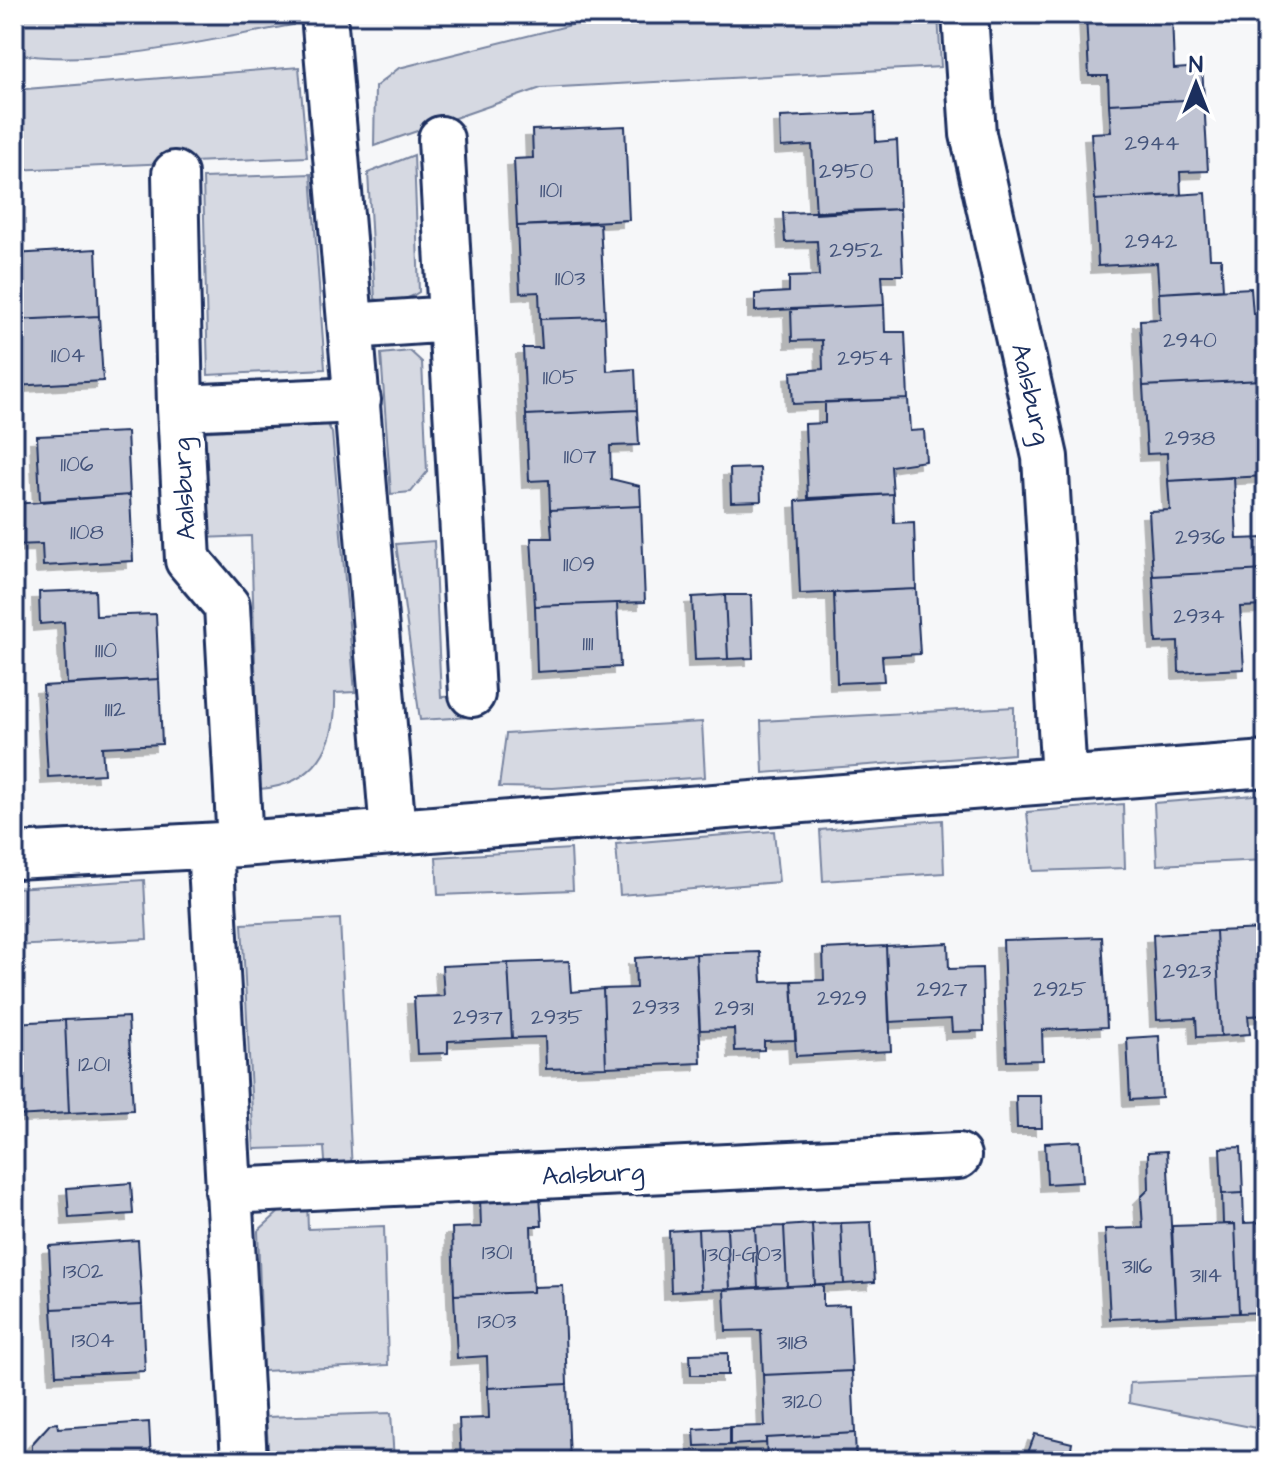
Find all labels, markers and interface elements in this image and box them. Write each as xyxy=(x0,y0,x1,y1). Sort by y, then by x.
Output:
north arrow xyxy=(1156,44,1236,124)
text: N xyxy=(1189,50,1203,81)
house number: 2944 xyxy=(1124,128,1180,159)
house number: 2950 xyxy=(819,156,873,187)
house number: 1101 xyxy=(540,175,562,206)
house number: 2942 xyxy=(1125,226,1178,257)
house number: 2952 xyxy=(829,235,883,266)
house number: 1103 xyxy=(555,263,585,294)
house number: 2940 xyxy=(1163,325,1217,356)
house number: 1104 xyxy=(51,340,85,371)
street label: Aalsburg xyxy=(1000,340,1060,448)
house number: 2954 xyxy=(837,343,893,374)
house number: 1105 xyxy=(542,362,578,393)
house number: 2938 xyxy=(1165,423,1215,454)
street label: Aalsburg xyxy=(163,437,207,541)
house number: 1107 xyxy=(563,441,597,472)
house number: 1106 xyxy=(60,449,94,480)
house number: 1108 xyxy=(70,517,104,548)
house number: 2936 xyxy=(1175,522,1225,553)
house number: 1109 xyxy=(563,549,595,580)
house number: 2934 xyxy=(1173,601,1225,632)
house number: 1111 xyxy=(582,628,594,659)
house number: 1110 xyxy=(95,635,117,666)
house number: 1112 xyxy=(104,694,126,725)
house number: 2923 xyxy=(1163,956,1211,987)
house number: 2927 xyxy=(916,974,968,1005)
house number: 2925 xyxy=(1033,974,1087,1005)
house number: 2929 xyxy=(817,983,867,1014)
house number: 2933 xyxy=(632,992,680,1023)
house number: 2931 xyxy=(714,993,754,1024)
house number: 2937 xyxy=(453,1002,503,1033)
house number: 2935 xyxy=(531,1002,583,1033)
house number: 1201 xyxy=(78,1049,110,1080)
street label: Aalsburg xyxy=(541,1153,645,1197)
house number: 1301 xyxy=(482,1237,513,1268)
house number: 1301-G03 xyxy=(704,1239,782,1270)
house number: 3116 xyxy=(1122,1251,1153,1282)
house number: 1302 xyxy=(63,1256,104,1287)
house number: 3114 xyxy=(1190,1260,1222,1291)
house number: 1303 xyxy=(477,1306,517,1337)
house number: 1304 xyxy=(72,1325,114,1356)
house number: 3118 xyxy=(776,1327,808,1358)
house number: 3120 xyxy=(782,1386,822,1417)

